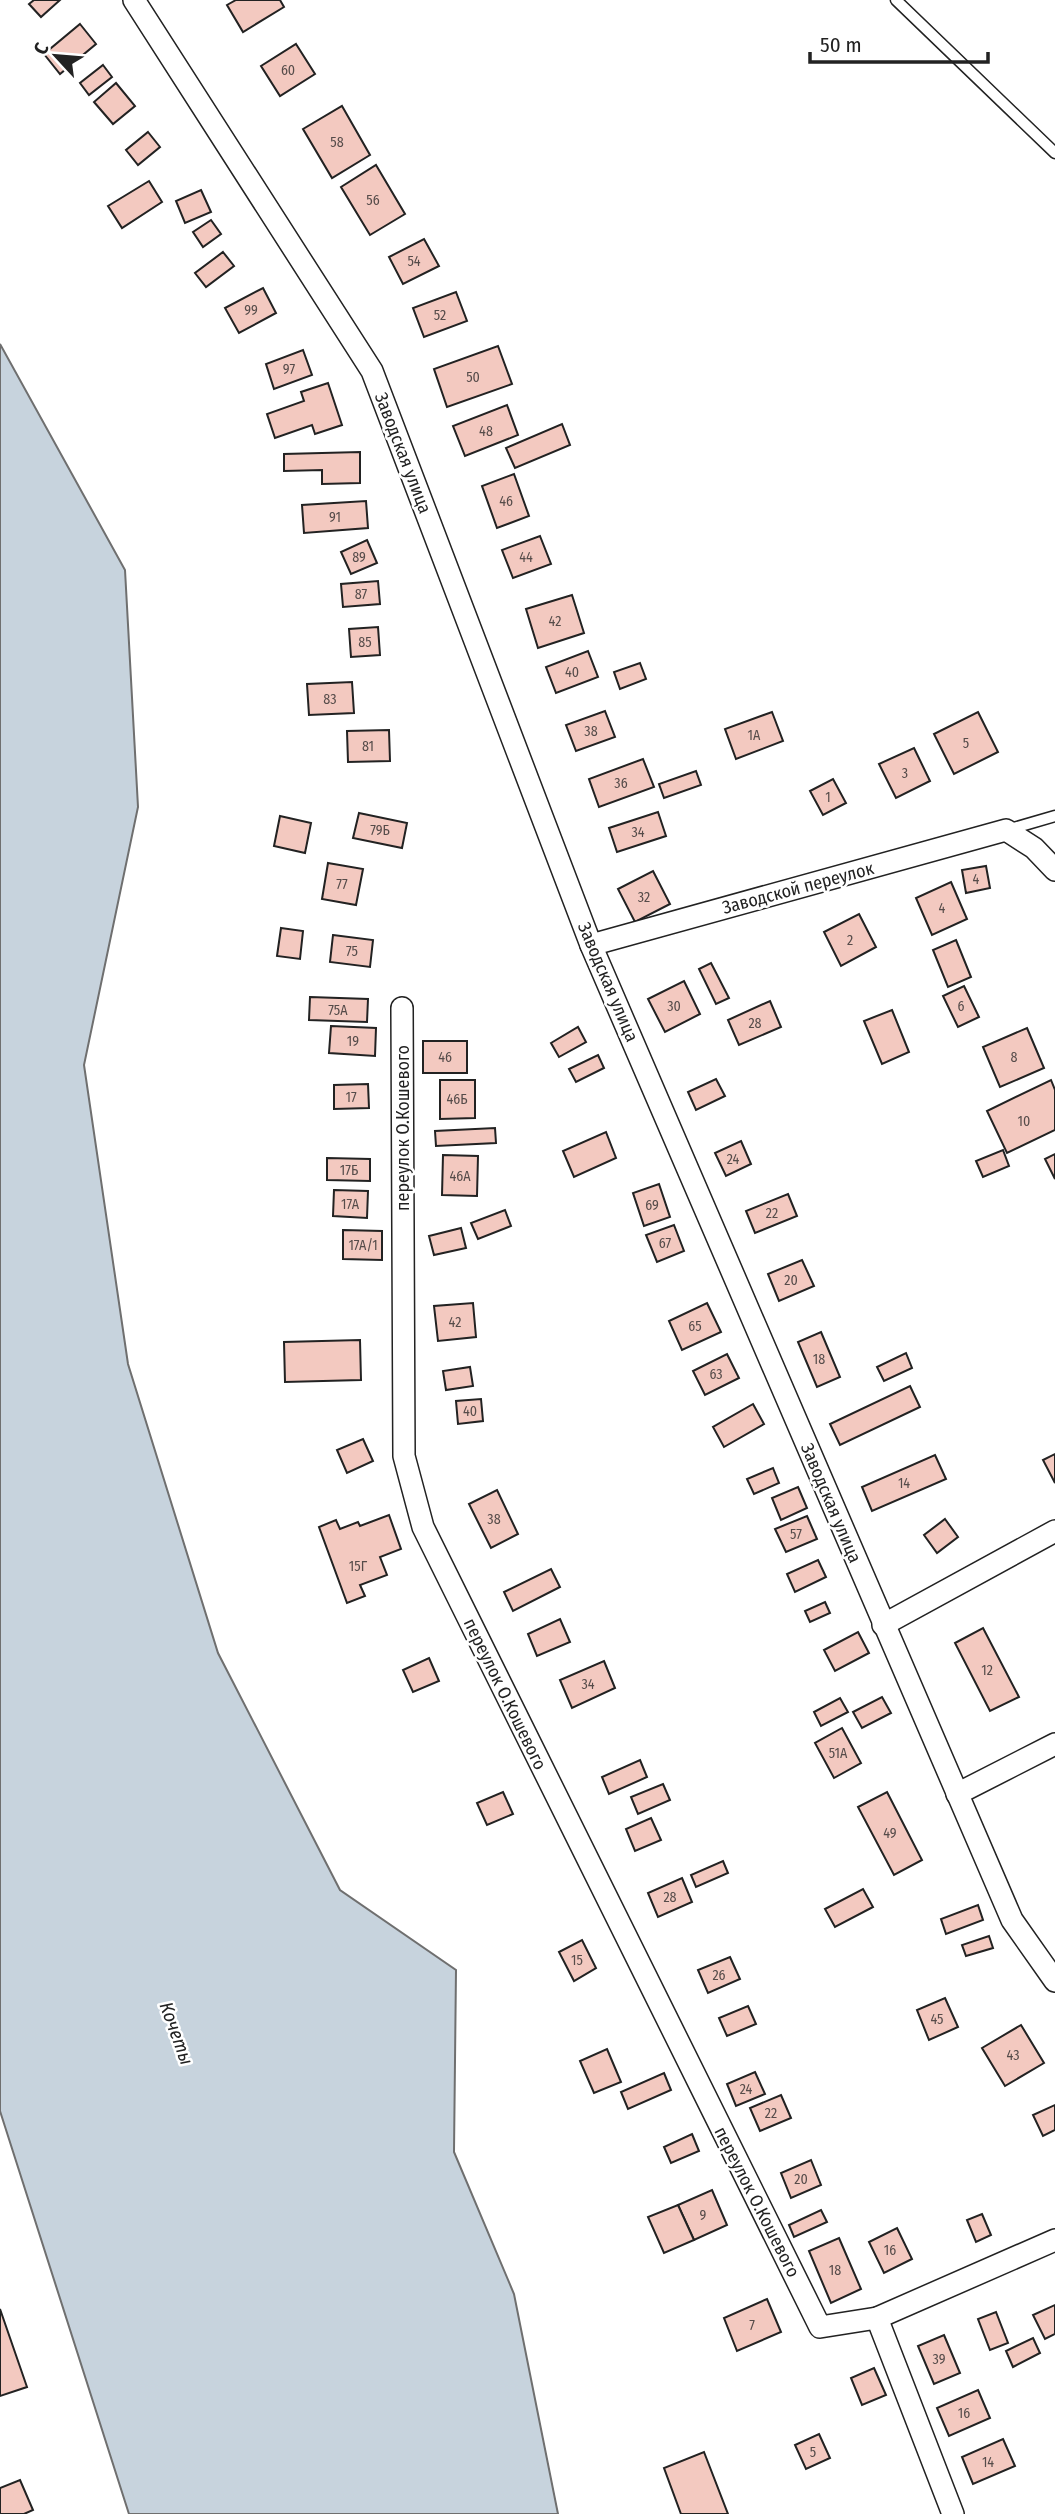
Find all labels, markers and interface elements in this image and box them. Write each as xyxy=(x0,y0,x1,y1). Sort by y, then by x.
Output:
north arrow xyxy=(21,21,91,91)
scale bar xyxy=(810,21,988,65)
text: 50 m xyxy=(820,32,862,58)
text: С xyxy=(29,39,54,58)
house number: 60 xyxy=(281,62,295,79)
house number: 58 xyxy=(330,134,344,151)
house number: 56 xyxy=(366,192,380,209)
house number: 54 xyxy=(407,253,421,270)
house number: 99 xyxy=(244,302,258,319)
house number: 52 xyxy=(434,307,446,324)
house number: 97 xyxy=(283,361,295,378)
house number: 50 xyxy=(466,369,480,386)
street label: Заводская улица xyxy=(370,389,436,517)
house number: 48 xyxy=(479,423,493,440)
house number: 46 xyxy=(499,493,513,510)
house number: 91 xyxy=(329,509,341,526)
house number: 89 xyxy=(352,549,366,566)
house number: 44 xyxy=(519,549,533,566)
house number: 87 xyxy=(355,586,368,603)
house number: 42 xyxy=(549,613,561,630)
house number: 85 xyxy=(358,634,372,651)
house number: 40 xyxy=(565,664,579,681)
house number: 83 xyxy=(323,691,337,708)
house number: 38 xyxy=(584,723,598,740)
house number: 1А xyxy=(748,727,761,744)
house number: 5 xyxy=(963,735,969,752)
house number: 81 xyxy=(362,738,374,755)
house number: 3 xyxy=(902,765,908,782)
house number: 36 xyxy=(614,775,628,792)
house number: 1 xyxy=(825,789,831,806)
house number: 79Б xyxy=(370,822,390,839)
house number: 34 xyxy=(631,824,645,841)
street label: Заводской переулок xyxy=(720,857,877,919)
house number: 4 xyxy=(973,871,980,888)
house number: 77 xyxy=(336,876,348,893)
house number: 32 xyxy=(638,889,650,906)
house number: 4 xyxy=(939,900,946,917)
street label: Заводская улица xyxy=(573,919,643,1045)
house number: 2 xyxy=(847,932,853,949)
house number: 75 xyxy=(346,943,358,960)
house number: 30 xyxy=(667,998,681,1015)
house number: 6 xyxy=(958,998,965,1015)
house number: 75А xyxy=(328,1002,348,1019)
house number: 28 xyxy=(748,1015,762,1032)
house number: 19 xyxy=(347,1033,359,1050)
street label: переулок О.Кошевого xyxy=(392,1045,414,1211)
house number: 46 xyxy=(438,1049,452,1066)
house number: 8 xyxy=(1011,1049,1018,1066)
house number: 17 xyxy=(345,1089,357,1106)
house number: 46Б xyxy=(446,1091,468,1108)
house number: 10 xyxy=(1018,1113,1030,1130)
house number: 24 xyxy=(727,1151,740,1168)
house number: 17Б xyxy=(340,1162,358,1179)
house number: 46А xyxy=(449,1168,471,1185)
house number: 17А xyxy=(341,1196,360,1213)
house number: 69 xyxy=(645,1197,659,1214)
house number: 22 xyxy=(766,1205,778,1222)
house number: 67 xyxy=(659,1235,671,1252)
house number: 17А/1 xyxy=(348,1237,378,1254)
house number: 20 xyxy=(784,1272,798,1289)
house number: 42 xyxy=(449,1314,461,1331)
house number: 65 xyxy=(688,1318,702,1335)
house number: 18 xyxy=(813,1351,825,1368)
house number: 63 xyxy=(709,1366,723,1383)
house number: 40 xyxy=(463,1403,477,1420)
street label: Заводская улица xyxy=(796,1440,866,1566)
house number: 14 xyxy=(898,1475,910,1492)
house number: 38 xyxy=(487,1511,501,1528)
house number: 57 xyxy=(790,1526,802,1543)
house number: 15Г xyxy=(349,1558,368,1575)
street label: переулок О.Кошевого xyxy=(459,1615,551,1773)
house number: 12 xyxy=(981,1662,993,1679)
house number: 34 xyxy=(581,1676,595,1693)
house number: 51А xyxy=(829,1745,848,1762)
house number: 49 xyxy=(883,1825,897,1842)
house number: 28 xyxy=(663,1889,677,1906)
house number: 15 xyxy=(571,1952,583,1969)
house number: 26 xyxy=(712,1967,726,1984)
water label: Кочеты xyxy=(155,1999,198,2068)
house number: 45 xyxy=(930,2011,944,2028)
house number: 43 xyxy=(1007,2047,1019,2064)
house number: 24 xyxy=(740,2081,753,2098)
house number: 22 xyxy=(765,2105,777,2122)
street label: переулок О.Кошевого xyxy=(710,2123,804,2281)
house number: 20 xyxy=(794,2171,808,2188)
house number: 9 xyxy=(700,2207,707,2224)
house number: 16 xyxy=(884,2242,896,2259)
house number: 18 xyxy=(829,2262,841,2279)
house number: 7 xyxy=(749,2317,755,2334)
house number: 39 xyxy=(933,2351,946,2368)
house number: 16 xyxy=(958,2405,970,2422)
house number: 5 xyxy=(810,2444,816,2461)
house number: 14 xyxy=(982,2454,994,2471)

